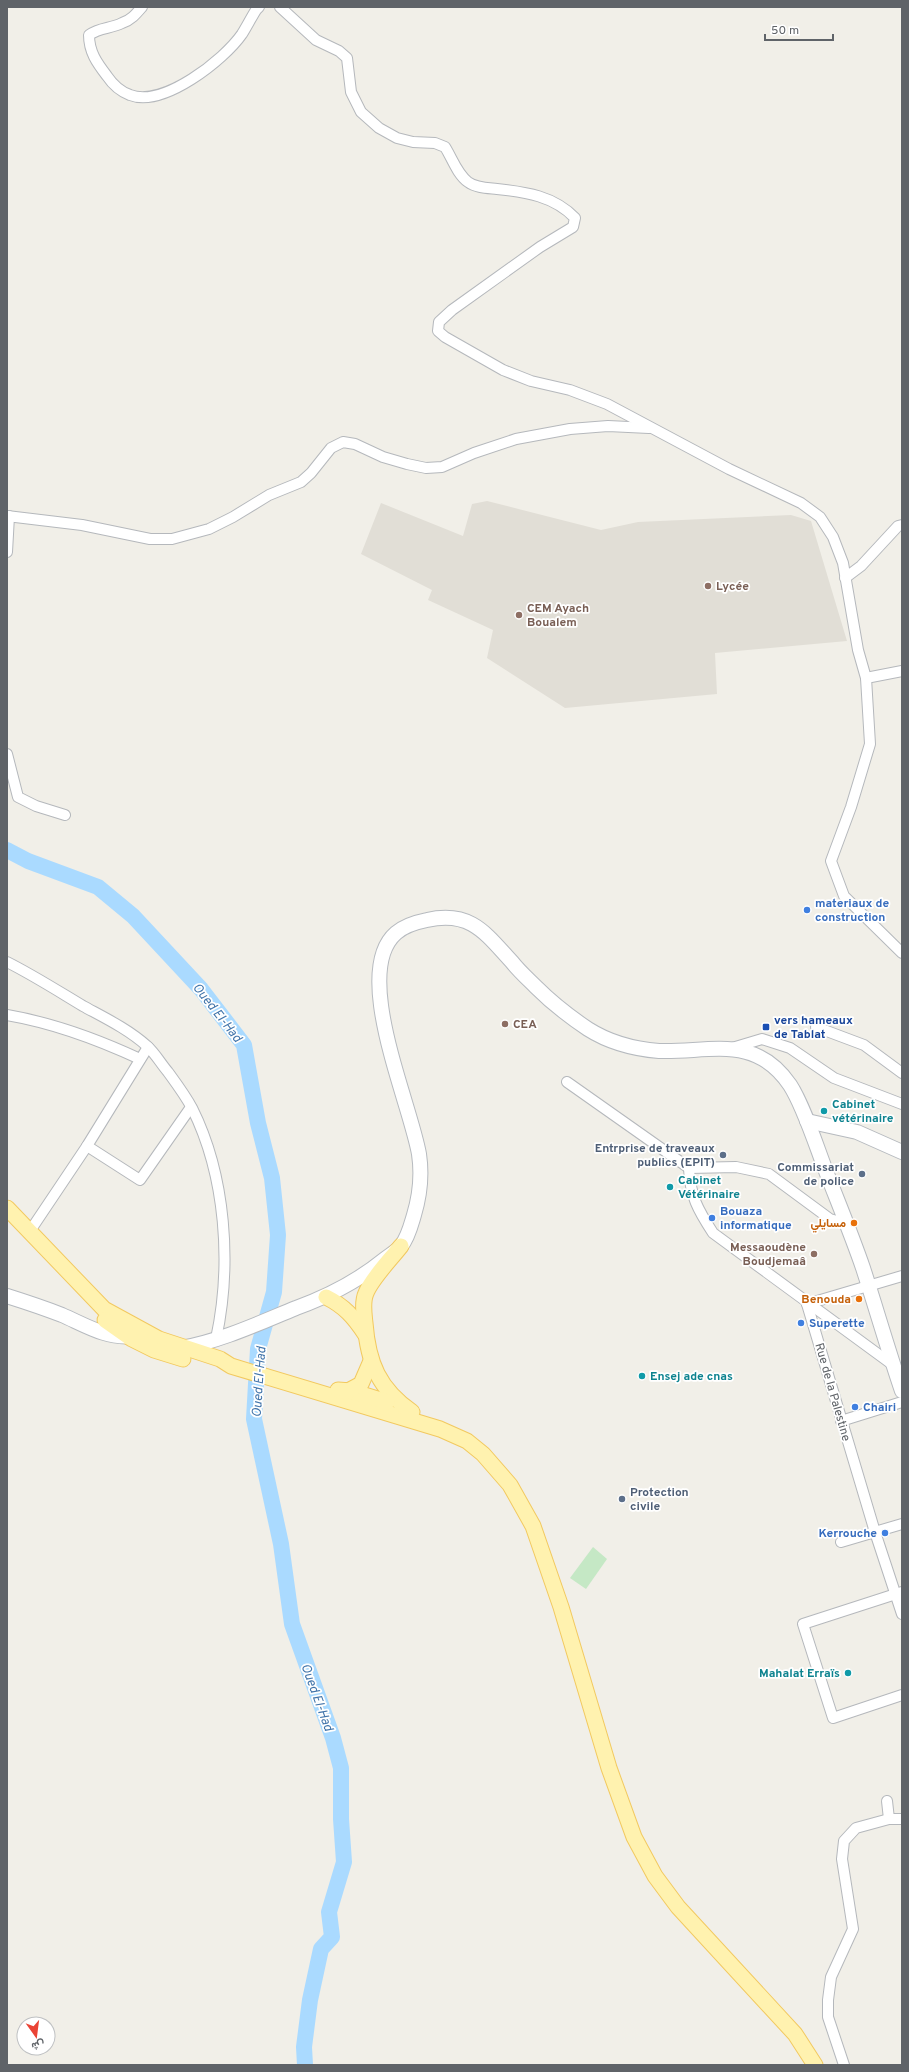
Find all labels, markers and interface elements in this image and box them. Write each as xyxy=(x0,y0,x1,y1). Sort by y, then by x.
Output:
scale bar xyxy=(765,16,833,42)
text: 50 m xyxy=(771,23,799,39)
place label: Lycée xyxy=(716,579,749,595)
marker: Lycée xyxy=(703,581,713,591)
place label: CEM Ayach Boualem xyxy=(527,601,589,631)
marker: CEM Ayach Boualem xyxy=(514,610,524,620)
place label: materiaux de construction xyxy=(815,896,889,926)
marker: materiaux de construction xyxy=(802,905,812,915)
water label: Oued El-Had xyxy=(188,980,245,1047)
place label: vers hameaux de Tablat xyxy=(774,1013,853,1043)
place label: CEA xyxy=(513,1017,537,1033)
marker: CEA xyxy=(500,1019,510,1029)
marker: vers hameaux de Tablat xyxy=(761,1022,771,1032)
place label: Cabinet vétérinaire xyxy=(832,1097,894,1127)
marker: Cabinet vétérinaire xyxy=(819,1106,829,1116)
place label: Entrprise de traveaux publics (EPIT) xyxy=(595,1141,715,1171)
marker: Entrprise de traveaux publics (EPIT) xyxy=(718,1150,728,1160)
place label: Commissariat de police xyxy=(777,1160,854,1190)
marker: Commissariat de police xyxy=(857,1169,867,1179)
place label: Cabinet Vétérinaire xyxy=(678,1173,740,1203)
marker: Cabinet Vétérinaire xyxy=(665,1182,675,1192)
place label: Bouaza informatique xyxy=(720,1204,792,1234)
marker: Bouaza informatique xyxy=(707,1213,717,1223)
place label: مسايلي xyxy=(810,1216,846,1233)
marker: مسايلي xyxy=(849,1218,859,1228)
place label: Messaoudène Boudjemaâ xyxy=(730,1240,806,1270)
marker: Messaoudène Boudjemaâ xyxy=(809,1249,819,1259)
place label: Benouda xyxy=(801,1292,851,1308)
marker: Benouda xyxy=(854,1294,864,1304)
place label: Superette xyxy=(809,1316,865,1332)
marker: Superette xyxy=(796,1318,806,1328)
street label: Rue de la Palestine xyxy=(810,1341,854,1443)
water label: Oued El-Had xyxy=(250,1345,271,1418)
place label: Ensej ade cnas xyxy=(650,1369,733,1385)
marker: Ensej ade cnas xyxy=(637,1371,647,1381)
place label: Chairi xyxy=(863,1400,896,1416)
marker: Chairi xyxy=(850,1402,860,1412)
place label: Protection civile xyxy=(630,1485,689,1515)
marker: Protection civile xyxy=(617,1494,627,1504)
place label: Kerrouche xyxy=(819,1526,877,1542)
marker: Kerrouche xyxy=(880,1528,890,1538)
water label: Oued El-Had xyxy=(297,1662,336,1735)
place label: Mahalat Erraïs xyxy=(759,1666,840,1682)
marker: Mahalat Erraïs xyxy=(843,1668,853,1678)
north arrow xyxy=(16,2016,56,2056)
text: ش xyxy=(30,2036,46,2053)

